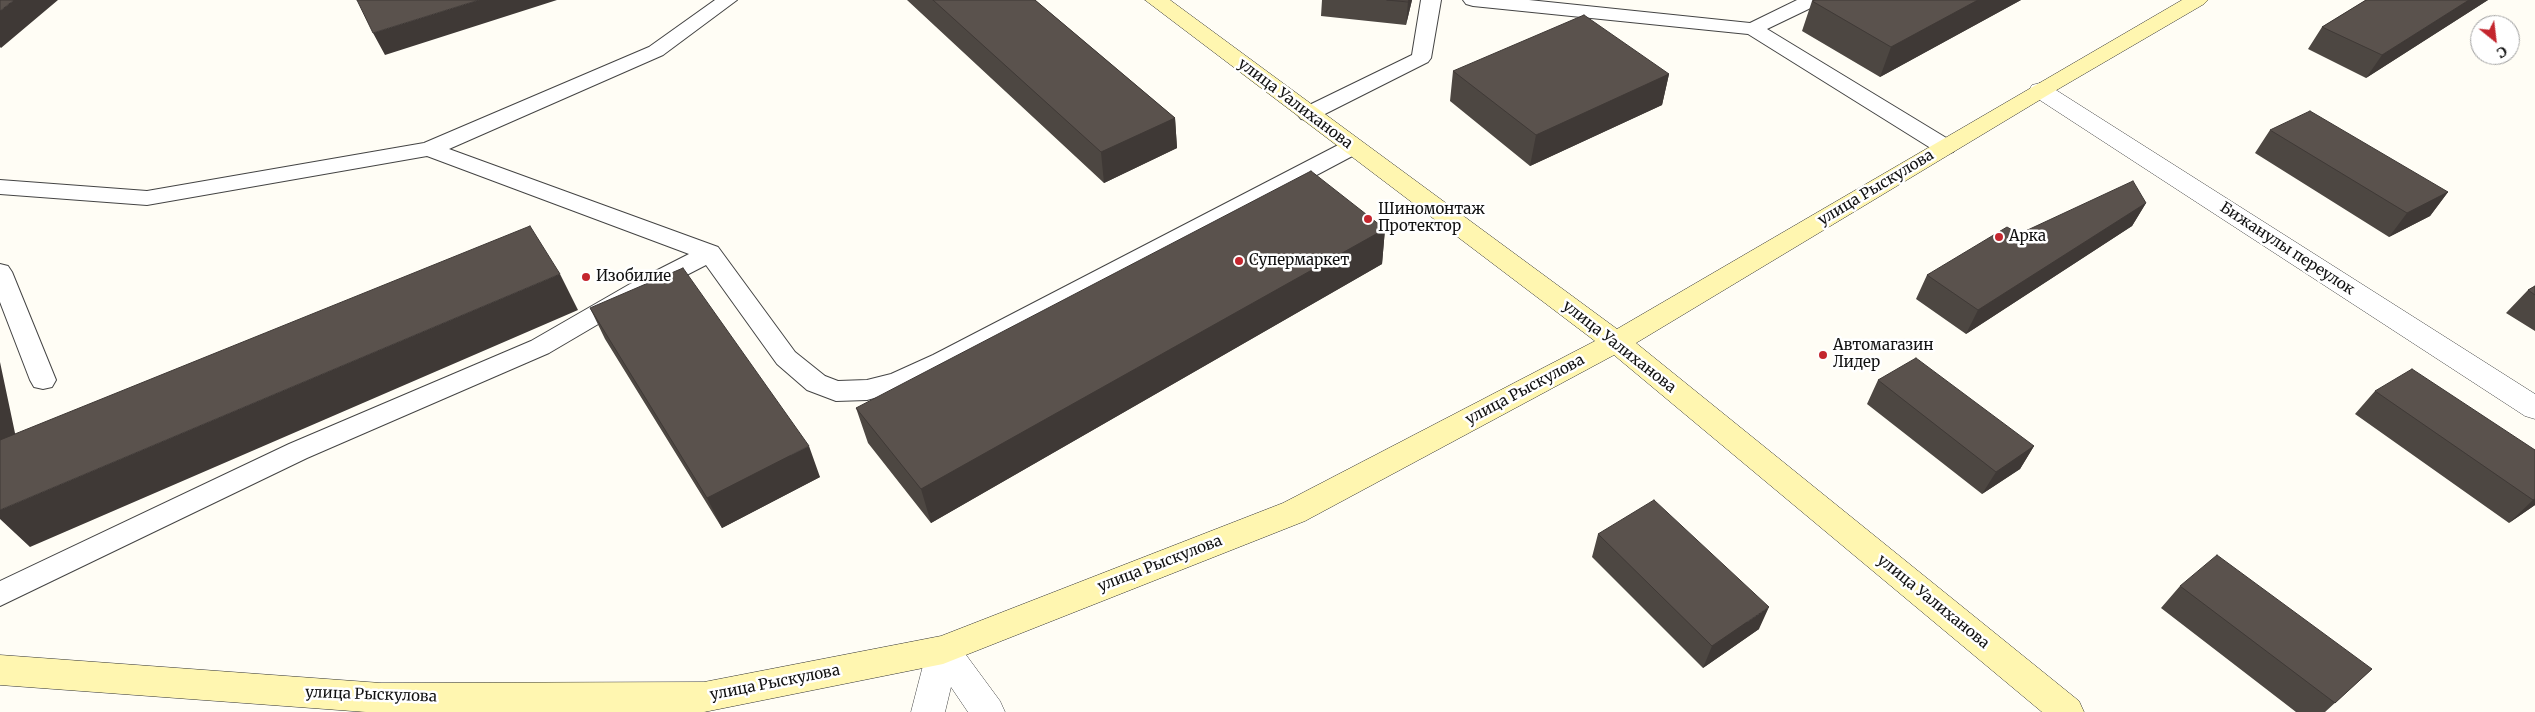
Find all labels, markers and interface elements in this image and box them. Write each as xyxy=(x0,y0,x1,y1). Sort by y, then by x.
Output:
north arrow xyxy=(2470,15,2520,65)
text: С xyxy=(2493,42,2510,62)
street label: улица Уалиханова xyxy=(1234,55,1356,153)
street label: улица Рыскулова xyxy=(1815,146,1937,230)
street label: Бижанулы переулок xyxy=(2216,199,2358,299)
place label: Шиномонтаж Протектор xyxy=(1378,201,1485,236)
marker: Шиномонтаж Протектор xyxy=(1362,213,1374,225)
place label: Арка xyxy=(2009,228,2046,246)
marker: Арка xyxy=(1993,231,2005,243)
place label: Супермаркет xyxy=(1249,252,1349,270)
marker: Супермаркет xyxy=(1233,255,1245,267)
place label: Изобилие xyxy=(596,268,671,286)
marker: Изобилие xyxy=(580,271,592,283)
street label: улица Уалиханова xyxy=(1559,297,1679,397)
place label: Автомагазин Лидер xyxy=(1833,337,1934,372)
marker: Автомагазин Лидер xyxy=(1817,349,1829,361)
street label: улица Рыскулова xyxy=(1463,351,1587,429)
street label: улица Рыскулова xyxy=(1095,532,1225,596)
street label: улица Уалиханова xyxy=(1873,551,1993,653)
street label: улица Рыскулова xyxy=(709,662,841,704)
street label: улица Рыскулова xyxy=(305,684,437,706)

